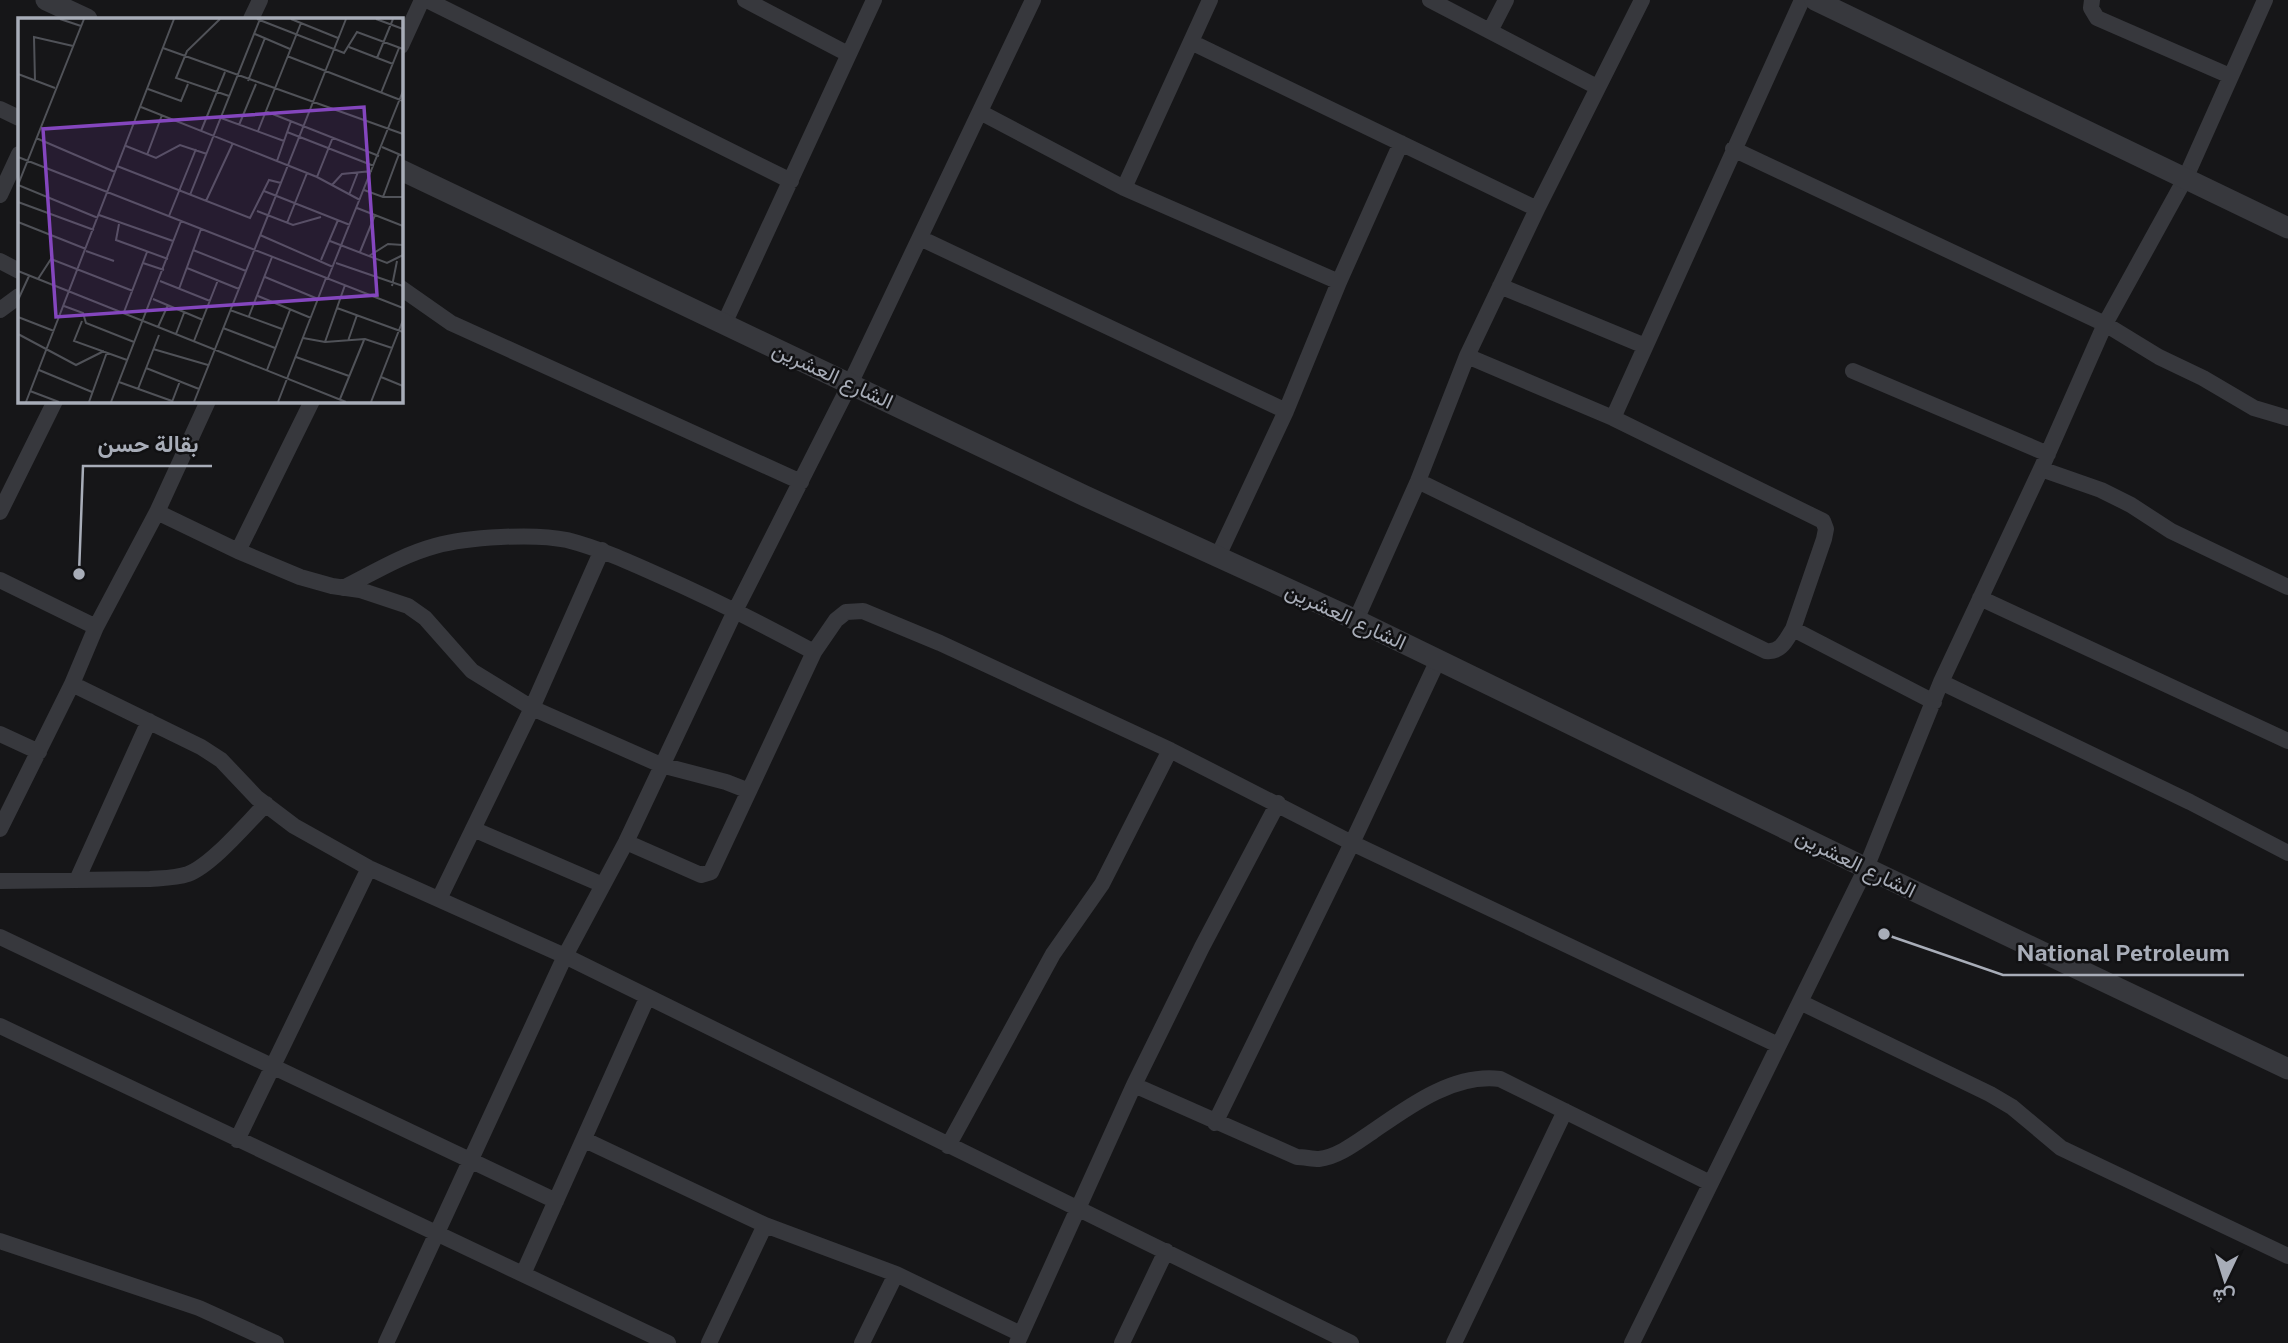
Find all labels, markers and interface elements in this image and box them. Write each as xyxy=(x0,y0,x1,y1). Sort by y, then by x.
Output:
inset map xyxy=(18,18,402,402)
street label: الشارع العشرين xyxy=(768,336,897,416)
callout: بقالة حسن xyxy=(83,422,212,466)
text: بقالة حسن xyxy=(98,430,199,458)
street label: الشارع العشرين xyxy=(1281,577,1410,657)
street label: الشارع العشرين xyxy=(1791,823,1920,905)
callout: National Petroleum xyxy=(2003,931,2244,975)
text: National Petroleum xyxy=(2016,939,2230,966)
north arrow xyxy=(2190,1245,2260,1315)
text: ش xyxy=(2211,1284,2236,1309)

